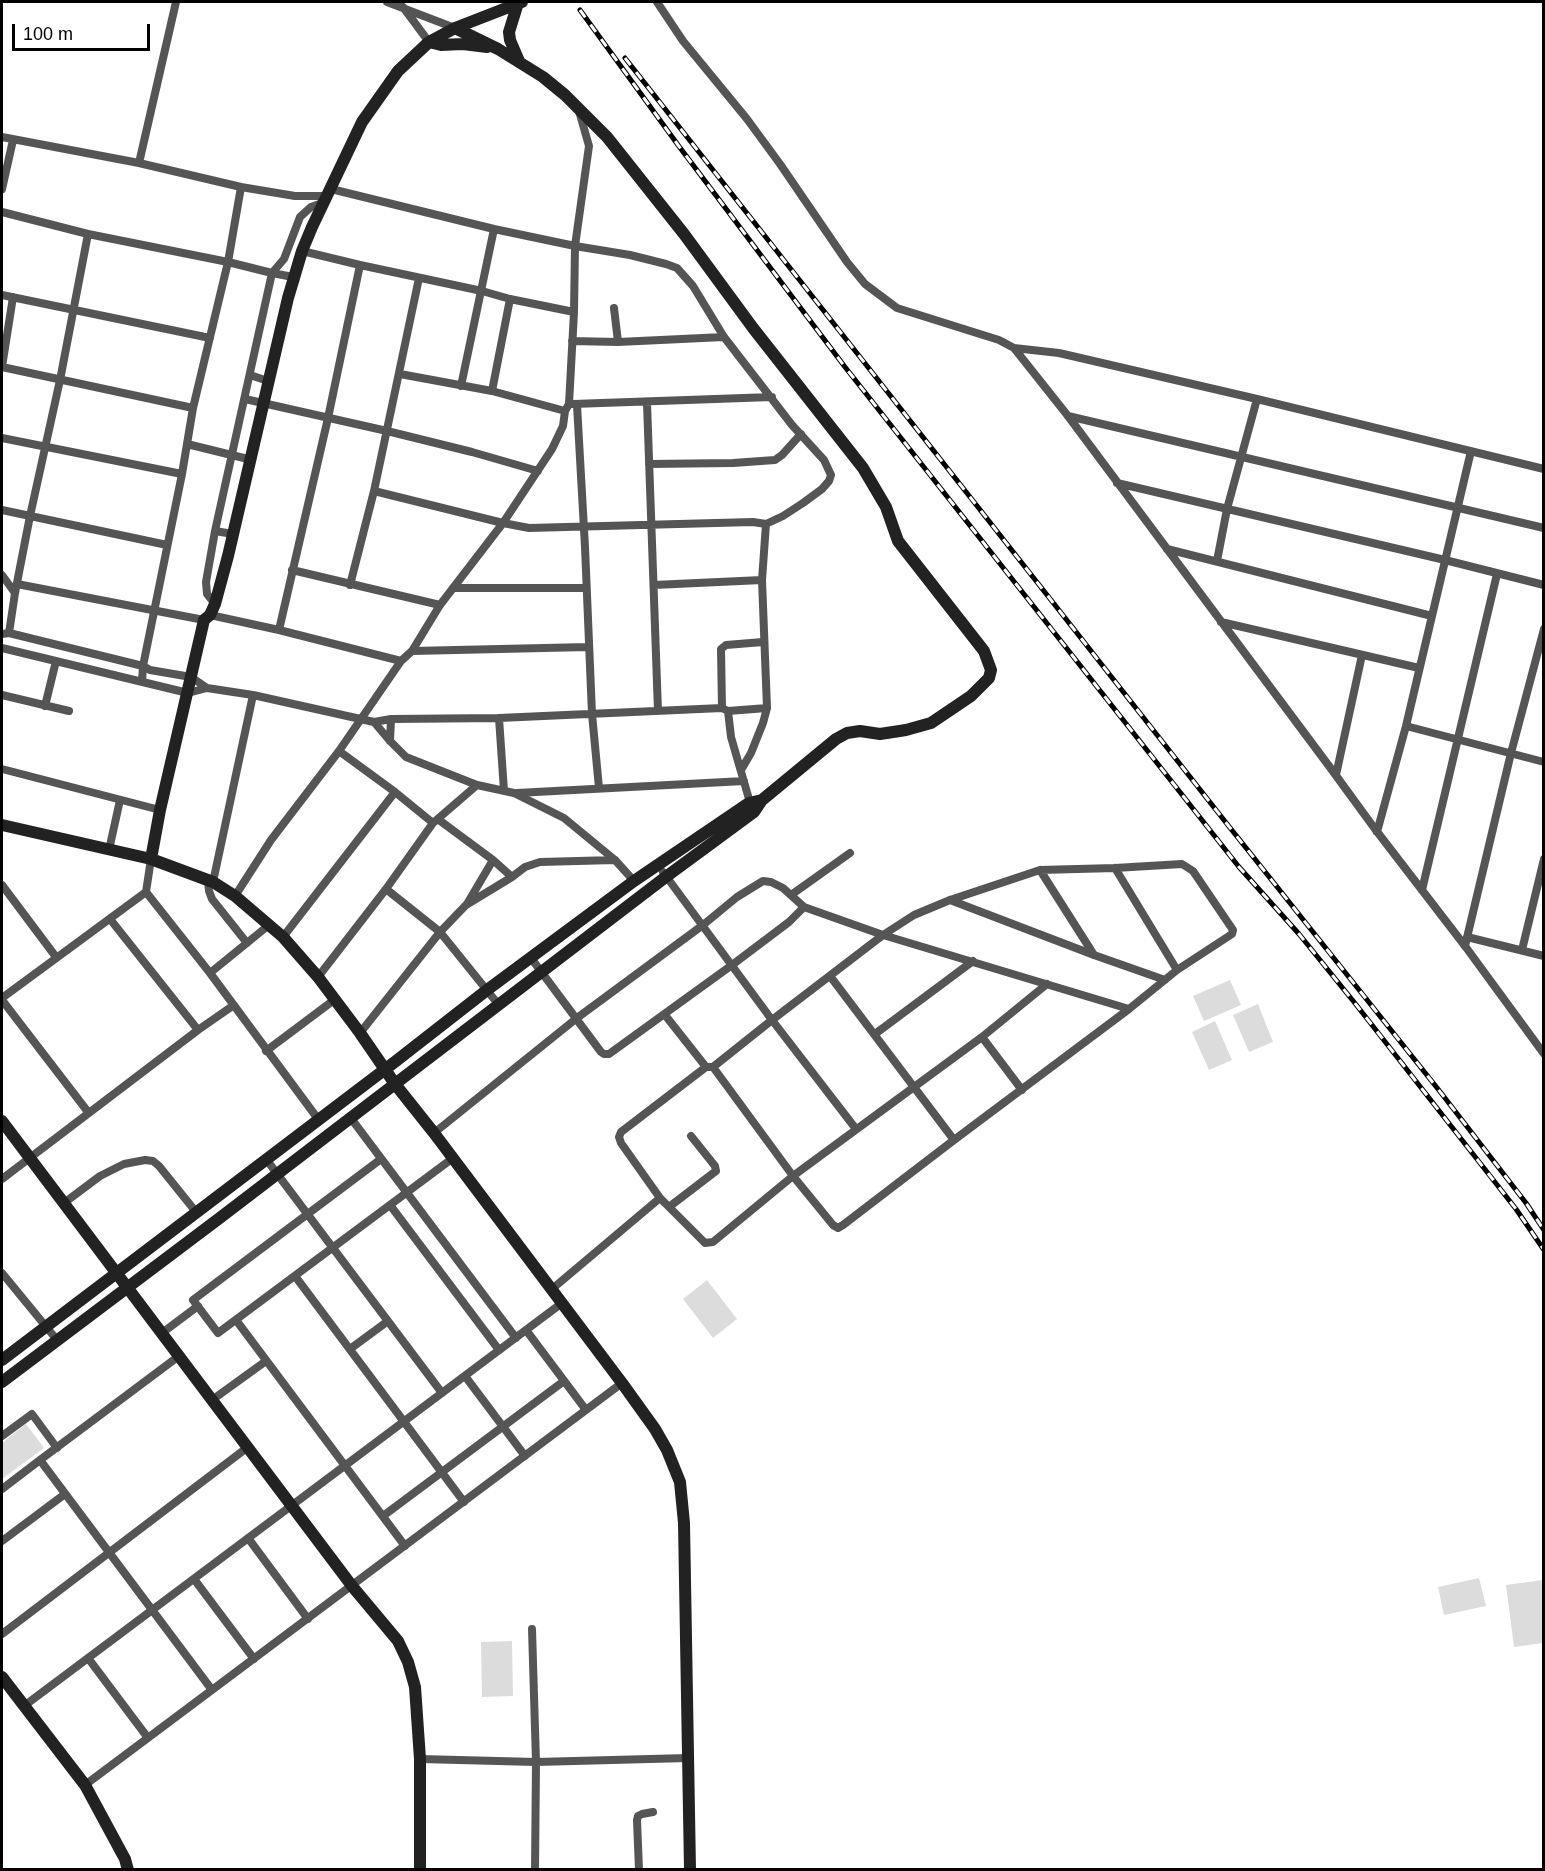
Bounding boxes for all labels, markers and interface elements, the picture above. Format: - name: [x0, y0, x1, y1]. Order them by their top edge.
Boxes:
- scale bar: [15, 12, 153, 50]
- text: 100 m: [23, 24, 73, 44]

